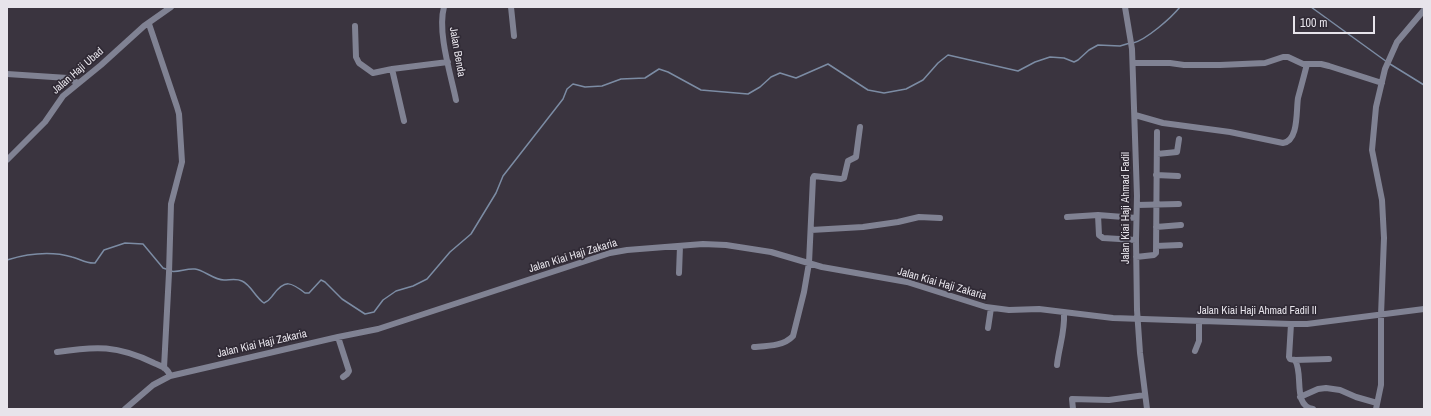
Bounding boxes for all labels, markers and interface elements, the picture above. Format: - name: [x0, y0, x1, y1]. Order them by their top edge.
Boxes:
- scale bar: [1295, 8, 1377, 34]
- text: 100 m: [1300, 15, 1327, 31]
- street label: Jalan Benda: [446, 26, 468, 78]
- street label: Jalan Haji Ubad: [49, 45, 107, 97]
- street label: Jalan Kiai Haji Ahmad Fadil: [1119, 152, 1133, 264]
- street label: Jalan Kiai Haji Zakaria: [527, 236, 619, 276]
- street label: Jalan Kiai Haji Zakaria: [896, 265, 988, 303]
- street label: Jalan Kiai Haji Ahmad Fadil II: [1197, 304, 1317, 318]
- street label: Jalan Kiai Haji Zakaria: [216, 327, 308, 361]

